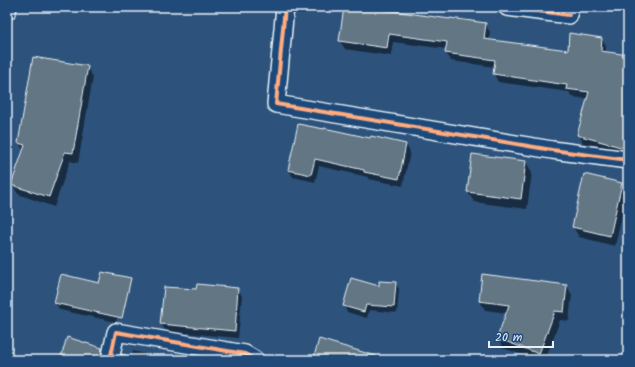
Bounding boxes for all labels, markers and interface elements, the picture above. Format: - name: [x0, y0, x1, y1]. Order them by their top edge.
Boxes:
- scale bar: [489, 323, 553, 349]
- text: 20 m: [495, 328, 523, 347]

